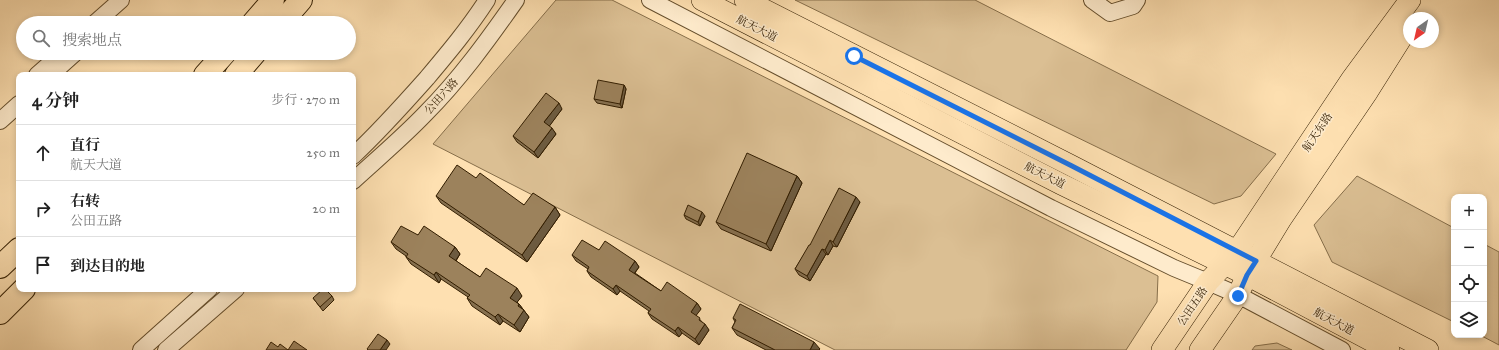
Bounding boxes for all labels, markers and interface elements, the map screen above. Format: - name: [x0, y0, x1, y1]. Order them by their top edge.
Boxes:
- north arrow: [1403, 12, 1439, 48]
- street label: 航天大道: [734, 13, 779, 44]
- search box: [16, 16, 356, 60]
- icon: search: [30, 27, 52, 49]
- text: 搜索地点: [62, 31, 122, 49]
- route start: [845, 47, 863, 65]
- street label: 公田六路: [422, 76, 461, 117]
- text: 4 分钟: [32, 90, 79, 111]
- text: 步行 · 270 m: [271, 92, 340, 108]
- street label: 航天东路: [1300, 110, 1335, 154]
- text: 直行: [70, 136, 100, 154]
- icon: ahead: [32, 142, 54, 164]
- text: 250 m: [306, 145, 340, 161]
- text: 航天大道: [70, 157, 122, 173]
- street label: 航天大道: [1022, 160, 1067, 191]
- text: 右转: [70, 192, 100, 210]
- map controls: [1451, 194, 1487, 338]
- button: +: [1451, 194, 1487, 230]
- icon: right: [32, 198, 54, 220]
- text: 20 m: [312, 201, 340, 217]
- text: 公田五路: [70, 213, 122, 229]
- button: −: [1451, 230, 1487, 266]
- icon: arrive: [32, 254, 54, 276]
- text: 到达目的地: [70, 257, 145, 275]
- button: locate: [1451, 266, 1487, 302]
- street label: 公田五路: [1175, 284, 1210, 328]
- route end: [1229, 287, 1247, 305]
- button: layers: [1451, 302, 1487, 338]
- street label: 航天大道: [1311, 305, 1356, 338]

